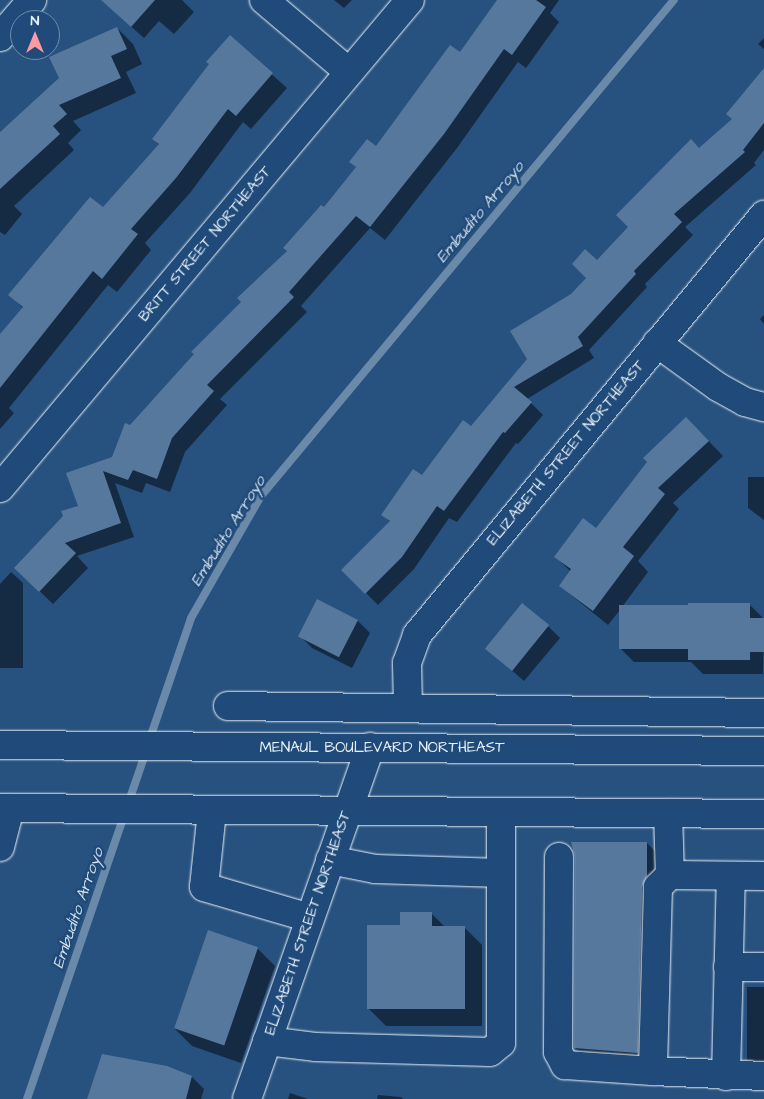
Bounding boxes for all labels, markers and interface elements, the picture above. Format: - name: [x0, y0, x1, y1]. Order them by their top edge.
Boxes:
- north arrow: [10, 10, 60, 60]
- text: N: [31, 11, 39, 31]
- water label: Embudito Arroyo: [432, 157, 528, 267]
- street label: BRITT STREET NORTHEAST: [135, 163, 275, 325]
- street label: ELIZABETH STREET NORTHEAST: [483, 357, 649, 549]
- water label: Embudito Arroyo: [186, 472, 270, 590]
- street label: MENAUL BOULEVARD NORTHEAST: [260, 739, 504, 757]
- street label: ELIZABETH STREET NORTHEAST: [261, 809, 355, 1037]
- water label: Embudito Arroyo: [48, 845, 108, 971]

